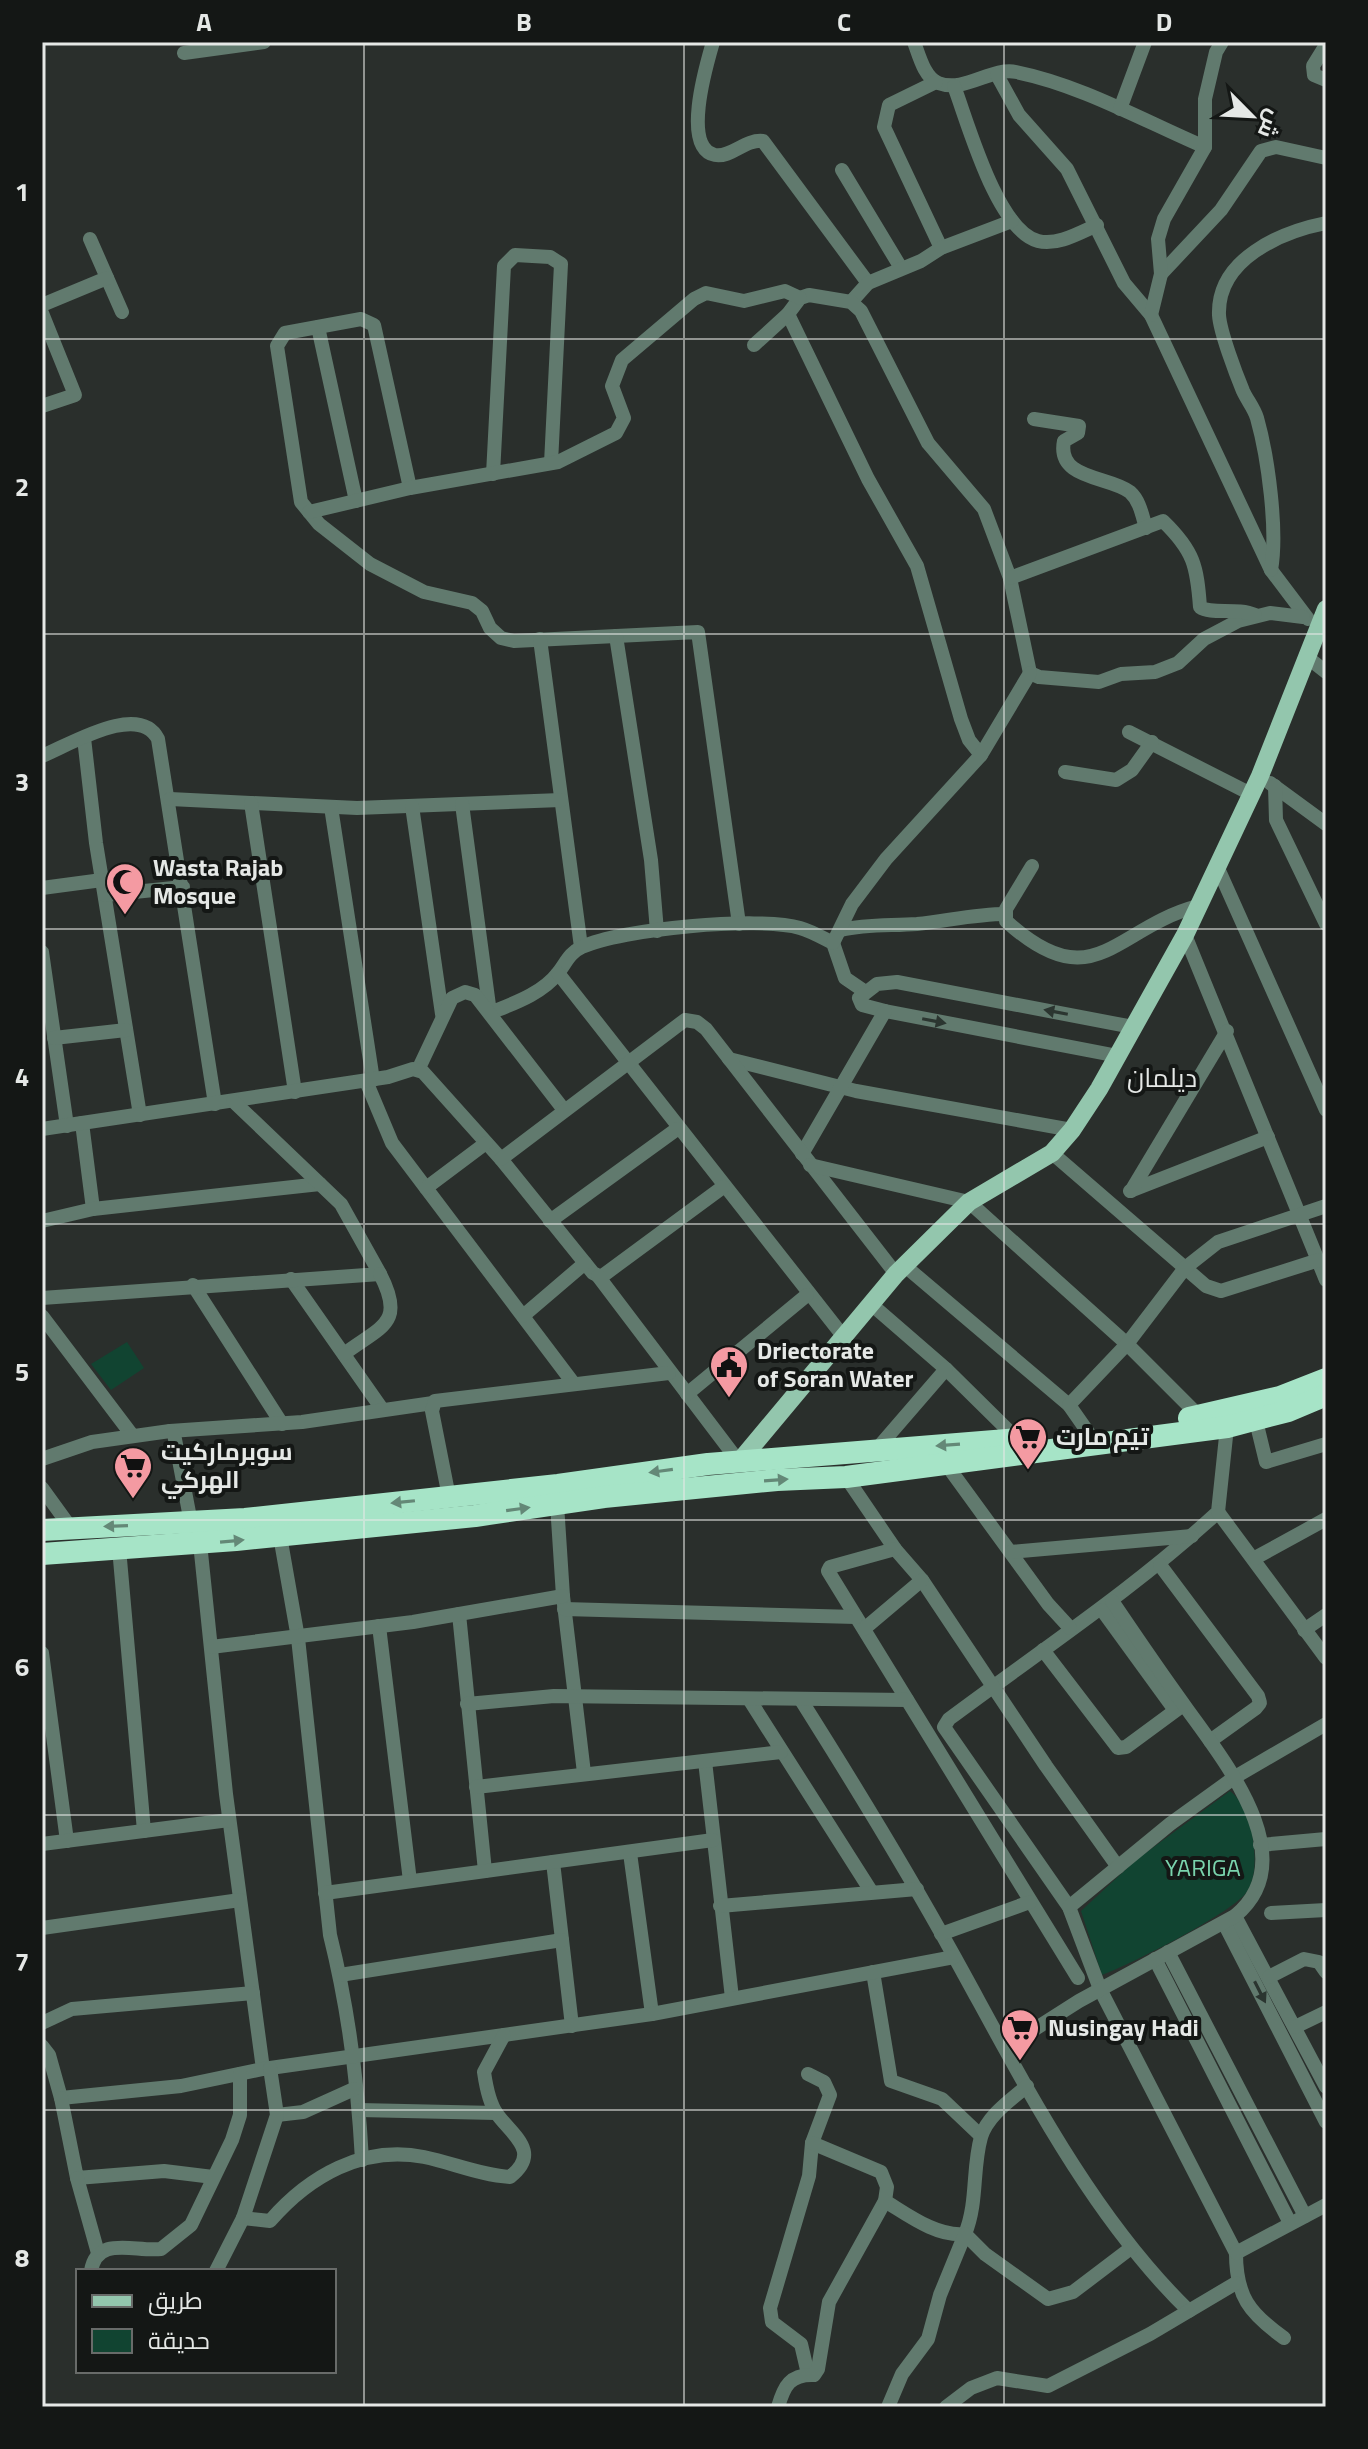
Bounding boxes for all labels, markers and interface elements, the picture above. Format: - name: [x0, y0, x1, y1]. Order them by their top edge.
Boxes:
- text: A: [196, 2, 212, 41]
- text: B: [516, 2, 532, 41]
- text: C: [837, 2, 851, 41]
- text: D: [1156, 2, 1172, 41]
- north arrow: [1212, 76, 1292, 156]
- text: ش: [1249, 104, 1292, 144]
- text: 1: [15, 172, 29, 211]
- text: 2: [15, 467, 29, 506]
- text: 3: [15, 762, 29, 801]
- place label: Wasta Rajab Mosque: [153, 849, 283, 913]
- mosque icon: Wasta Rajab Mosque: [104, 861, 146, 916]
- one-way arrow: [1043, 1006, 1068, 1018]
- one-way arrow: [922, 1015, 947, 1027]
- text: 4: [15, 1057, 29, 1096]
- district label: دیلمان: [1127, 1058, 1197, 1097]
- place label: Driectorate of Soran Water: [757, 1332, 913, 1396]
- public building icon: Driectorate of Soran Water: [708, 1344, 750, 1399]
- text: 5: [15, 1352, 29, 1391]
- supermarket icon: تيم مارت: [1007, 1416, 1049, 1471]
- place label: تيم مارت: [1056, 1418, 1150, 1454]
- place label: سوبرماركيت الهركي: [161, 1433, 293, 1499]
- one-way arrow: [935, 1439, 960, 1452]
- supermarket icon: سوبرماركيت الهركي: [112, 1445, 154, 1500]
- one-way arrow: [648, 1465, 673, 1478]
- one-way arrow: [764, 1473, 789, 1486]
- one-way arrow: [390, 1495, 415, 1508]
- one-way arrow: [506, 1502, 531, 1515]
- one-way arrow: [103, 1520, 128, 1533]
- one-way arrow: [219, 1534, 244, 1547]
- text: 6: [15, 1647, 29, 1686]
- park label: YARIGA: [1165, 1849, 1241, 1885]
- text: 7: [15, 1942, 29, 1981]
- one-way arrow: [1253, 1980, 1266, 2003]
- supermarket icon: Nusingay Hadi: [999, 2007, 1041, 2062]
- place label: Nusingay Hadi: [1048, 2009, 1199, 2045]
- text: 8: [15, 2238, 29, 2277]
- legend: [76, 2269, 336, 2373]
- text: طريق: [148, 2282, 203, 2318]
- text: حديقة: [148, 2322, 210, 2358]

